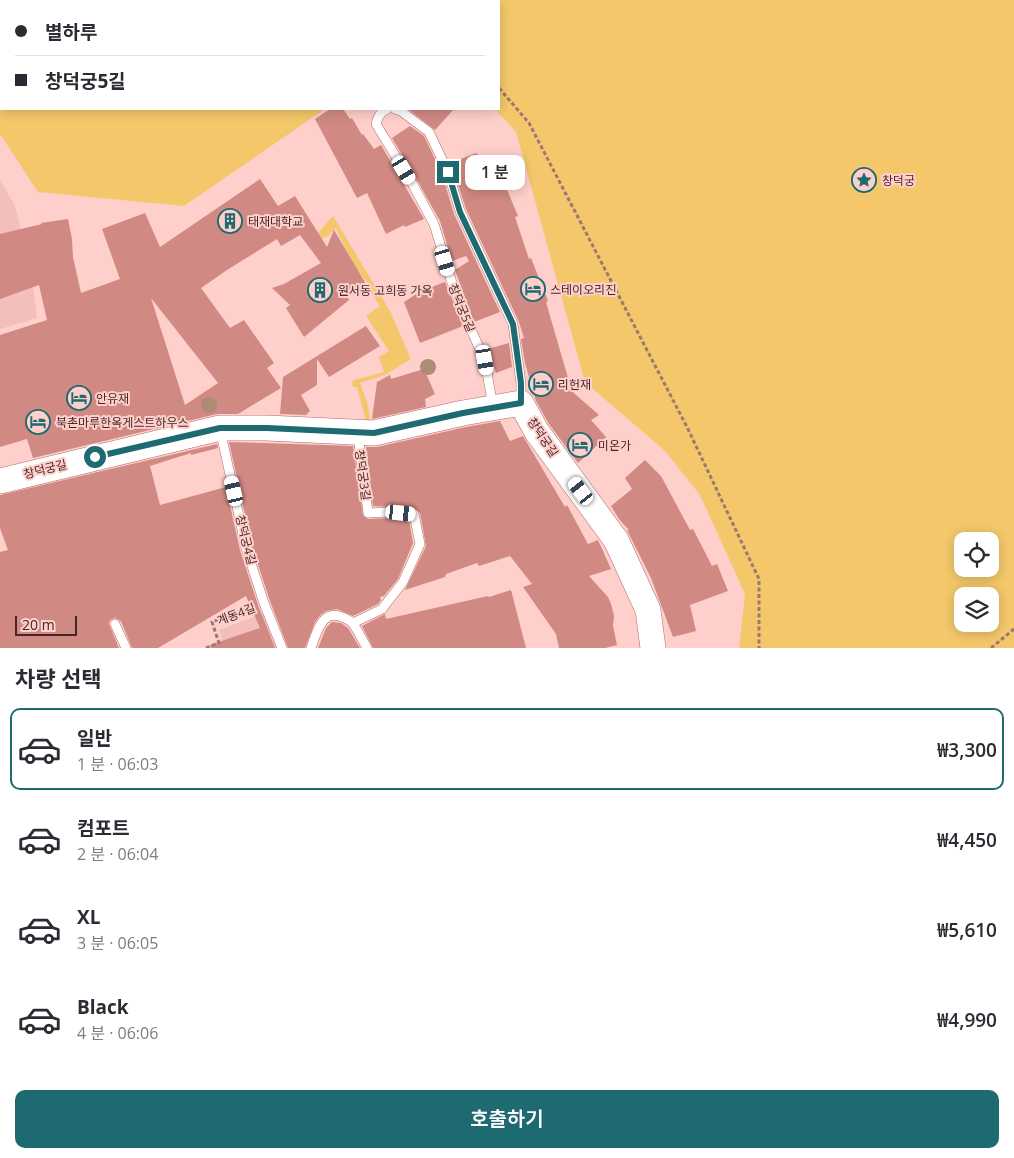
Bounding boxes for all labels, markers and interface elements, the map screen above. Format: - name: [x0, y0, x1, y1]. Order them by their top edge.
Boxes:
- text: 별하루: [45, 19, 97, 45]
- text: 창덕궁5길: [45, 68, 126, 94]
- car: [389, 153, 418, 187]
- callout: 1 분: [466, 154, 526, 190]
- route end: [437, 161, 459, 183]
- text: 1 분: [481, 161, 509, 183]
- place icon: 창덕궁: [851, 167, 877, 193]
- place label: 창덕궁: [882, 172, 915, 189]
- building icon: 태재대학교: [217, 208, 243, 234]
- place label: 태재대학교: [248, 213, 303, 230]
- car: [433, 244, 456, 278]
- hotel icon: 스테이오리진: [520, 276, 546, 302]
- building icon: 원서동 고희동 가옥: [307, 277, 333, 303]
- street label: 창덕궁5길: [445, 281, 479, 335]
- place label: 스테이오리진: [550, 281, 616, 298]
- place label: 원서동 고희동 가옥: [338, 282, 433, 299]
- car: [475, 344, 494, 376]
- hotel icon: 리헌재: [528, 371, 554, 397]
- place label: 리헌재: [558, 376, 591, 393]
- hotel icon: 안유재: [66, 385, 92, 411]
- place label: 안유재: [96, 390, 129, 407]
- hotel icon: 북촌마루한옥게스트하우스: [25, 409, 51, 435]
- place label: 북촌마루한옥게스트하우스: [56, 414, 188, 431]
- street label: 창덕궁길: [524, 414, 562, 460]
- hotel icon: 미온가: [567, 432, 593, 458]
- place label: 미온가: [598, 437, 631, 454]
- route start: [84, 446, 106, 468]
- street label: 창덕궁3길: [351, 449, 375, 501]
- street label: 창덕궁길: [22, 455, 68, 483]
- car: [223, 475, 244, 507]
- car: [565, 475, 596, 507]
- car: [385, 504, 416, 522]
- street label: 창덕궁4길: [232, 513, 260, 567]
- map controls: [954, 532, 999, 632]
- button: locate: [954, 532, 999, 577]
- button: layers: [954, 587, 999, 632]
- street label: 계동4길: [214, 599, 258, 629]
- scale bar: [15, 613, 78, 636]
- text: 20 m: [22, 615, 55, 634]
- text: 차량 선택: [15, 663, 102, 693]
- text: 일반: [77, 725, 112, 751]
- icon: car: [17, 727, 62, 772]
- text: ₩3,300: [937, 737, 997, 763]
- text: 1 분 · 06:03: [77, 753, 158, 775]
- text: 컴포트: [77, 815, 129, 841]
- icon: car: [17, 817, 62, 862]
- text: ₩4,450: [937, 827, 997, 853]
- text: 2 분 · 06:04: [77, 843, 158, 865]
- text: XL: [77, 904, 100, 930]
- icon: car: [17, 907, 62, 952]
- text: ₩5,610: [937, 917, 997, 943]
- text: 3 분 · 06:05: [77, 932, 158, 954]
- text: Black: [77, 994, 129, 1020]
- icon: car: [17, 997, 62, 1042]
- text: ₩4,990: [937, 1007, 997, 1033]
- text: 4 분 · 06:06: [77, 1022, 158, 1044]
- button: 호출하기: [15, 1090, 999, 1148]

